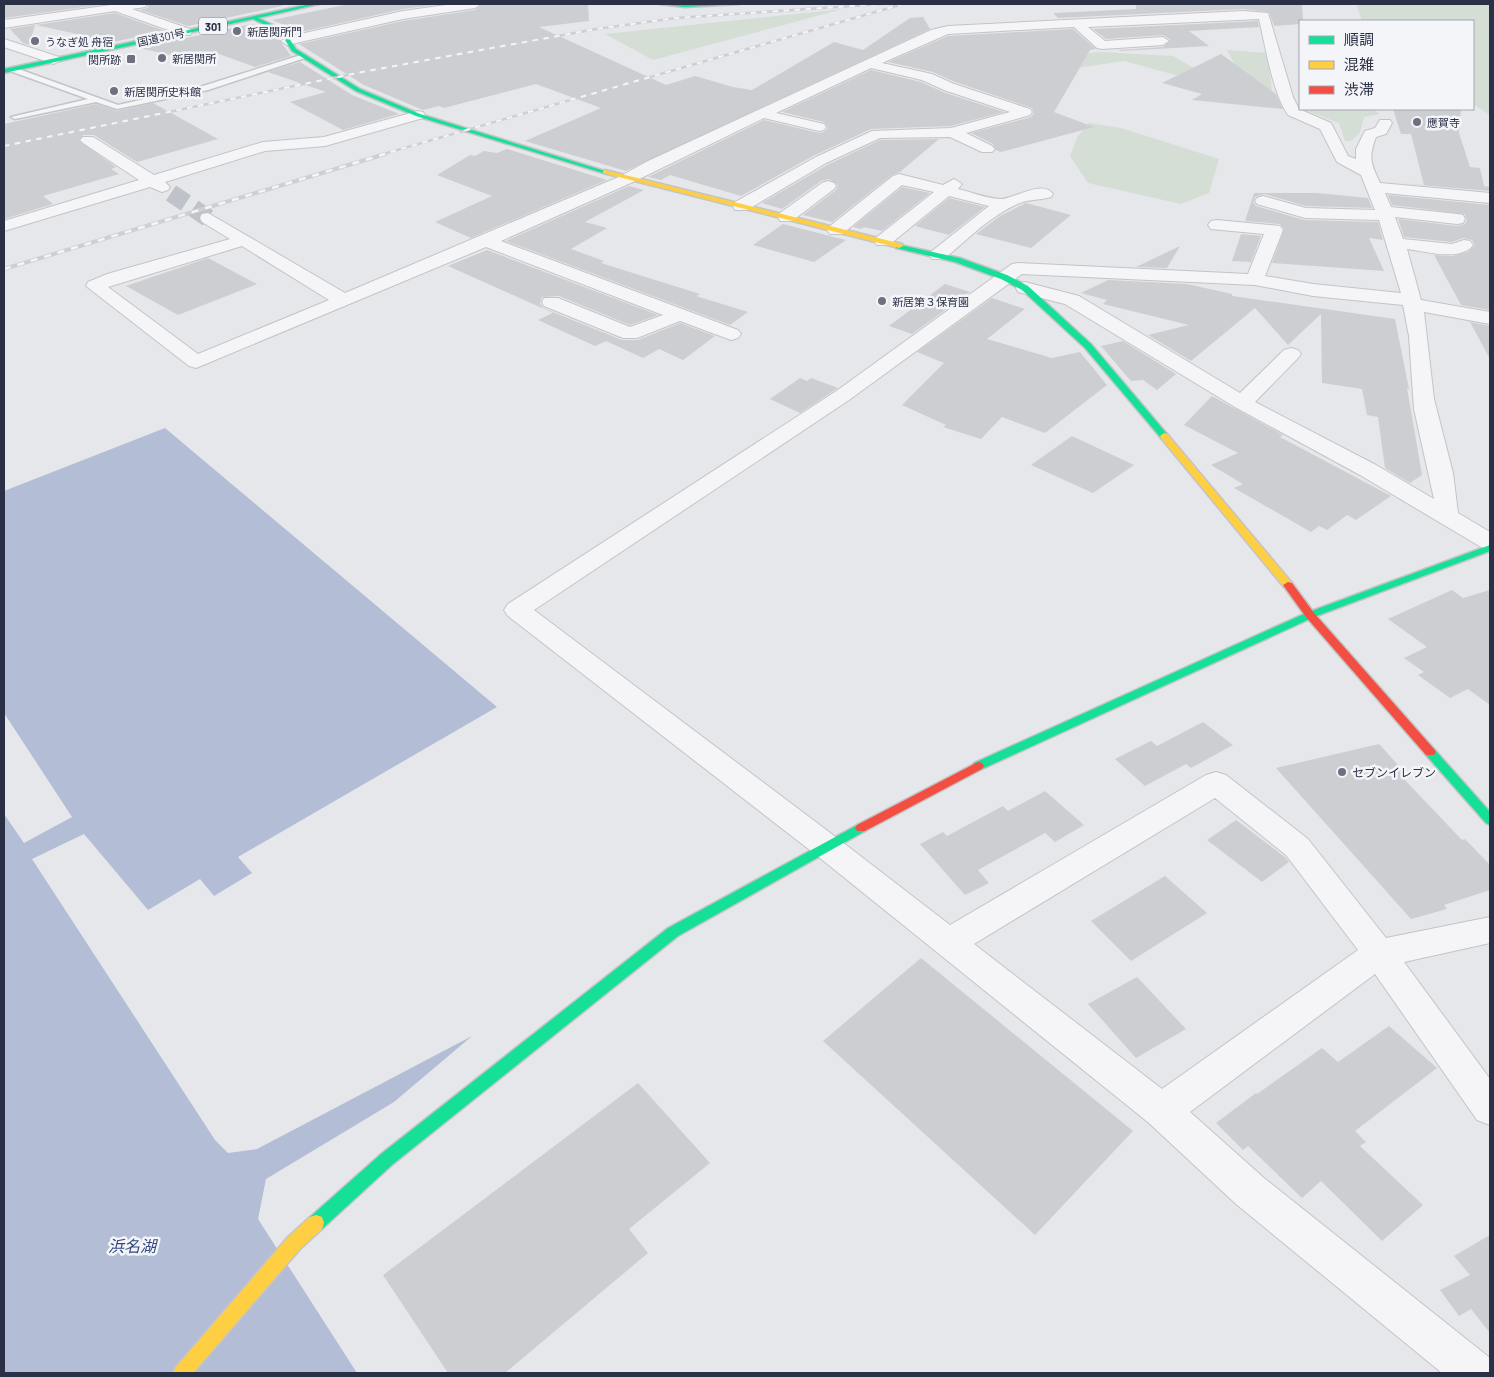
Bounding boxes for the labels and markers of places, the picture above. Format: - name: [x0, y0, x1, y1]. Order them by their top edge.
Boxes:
- marker: 新居関所門: [231, 25, 243, 37]
- place label: 新居関所門: [247, 25, 302, 38]
- marker: うなぎ処 舟宿: [29, 35, 41, 47]
- place label: うなぎ処 舟宿: [45, 35, 113, 48]
- marker: 新居関所: [156, 52, 168, 64]
- place label: 新居関所: [172, 52, 217, 65]
- place label: 関所跡: [88, 53, 121, 66]
- marker: 関所跡: [125, 53, 137, 65]
- marker: 新居関所史料館: [108, 85, 120, 97]
- place label: 新居関所史料館: [124, 85, 201, 98]
- marker: 應賀寺: [1411, 116, 1423, 128]
- place label: 應賀寺: [1427, 116, 1460, 129]
- marker: 新居第３保育園: [876, 295, 888, 307]
- place label: 新居第３保育園: [892, 295, 969, 308]
- place label: セブンイレブン: [1352, 765, 1436, 779]
- marker: セブンイレブン: [1336, 766, 1348, 778]

